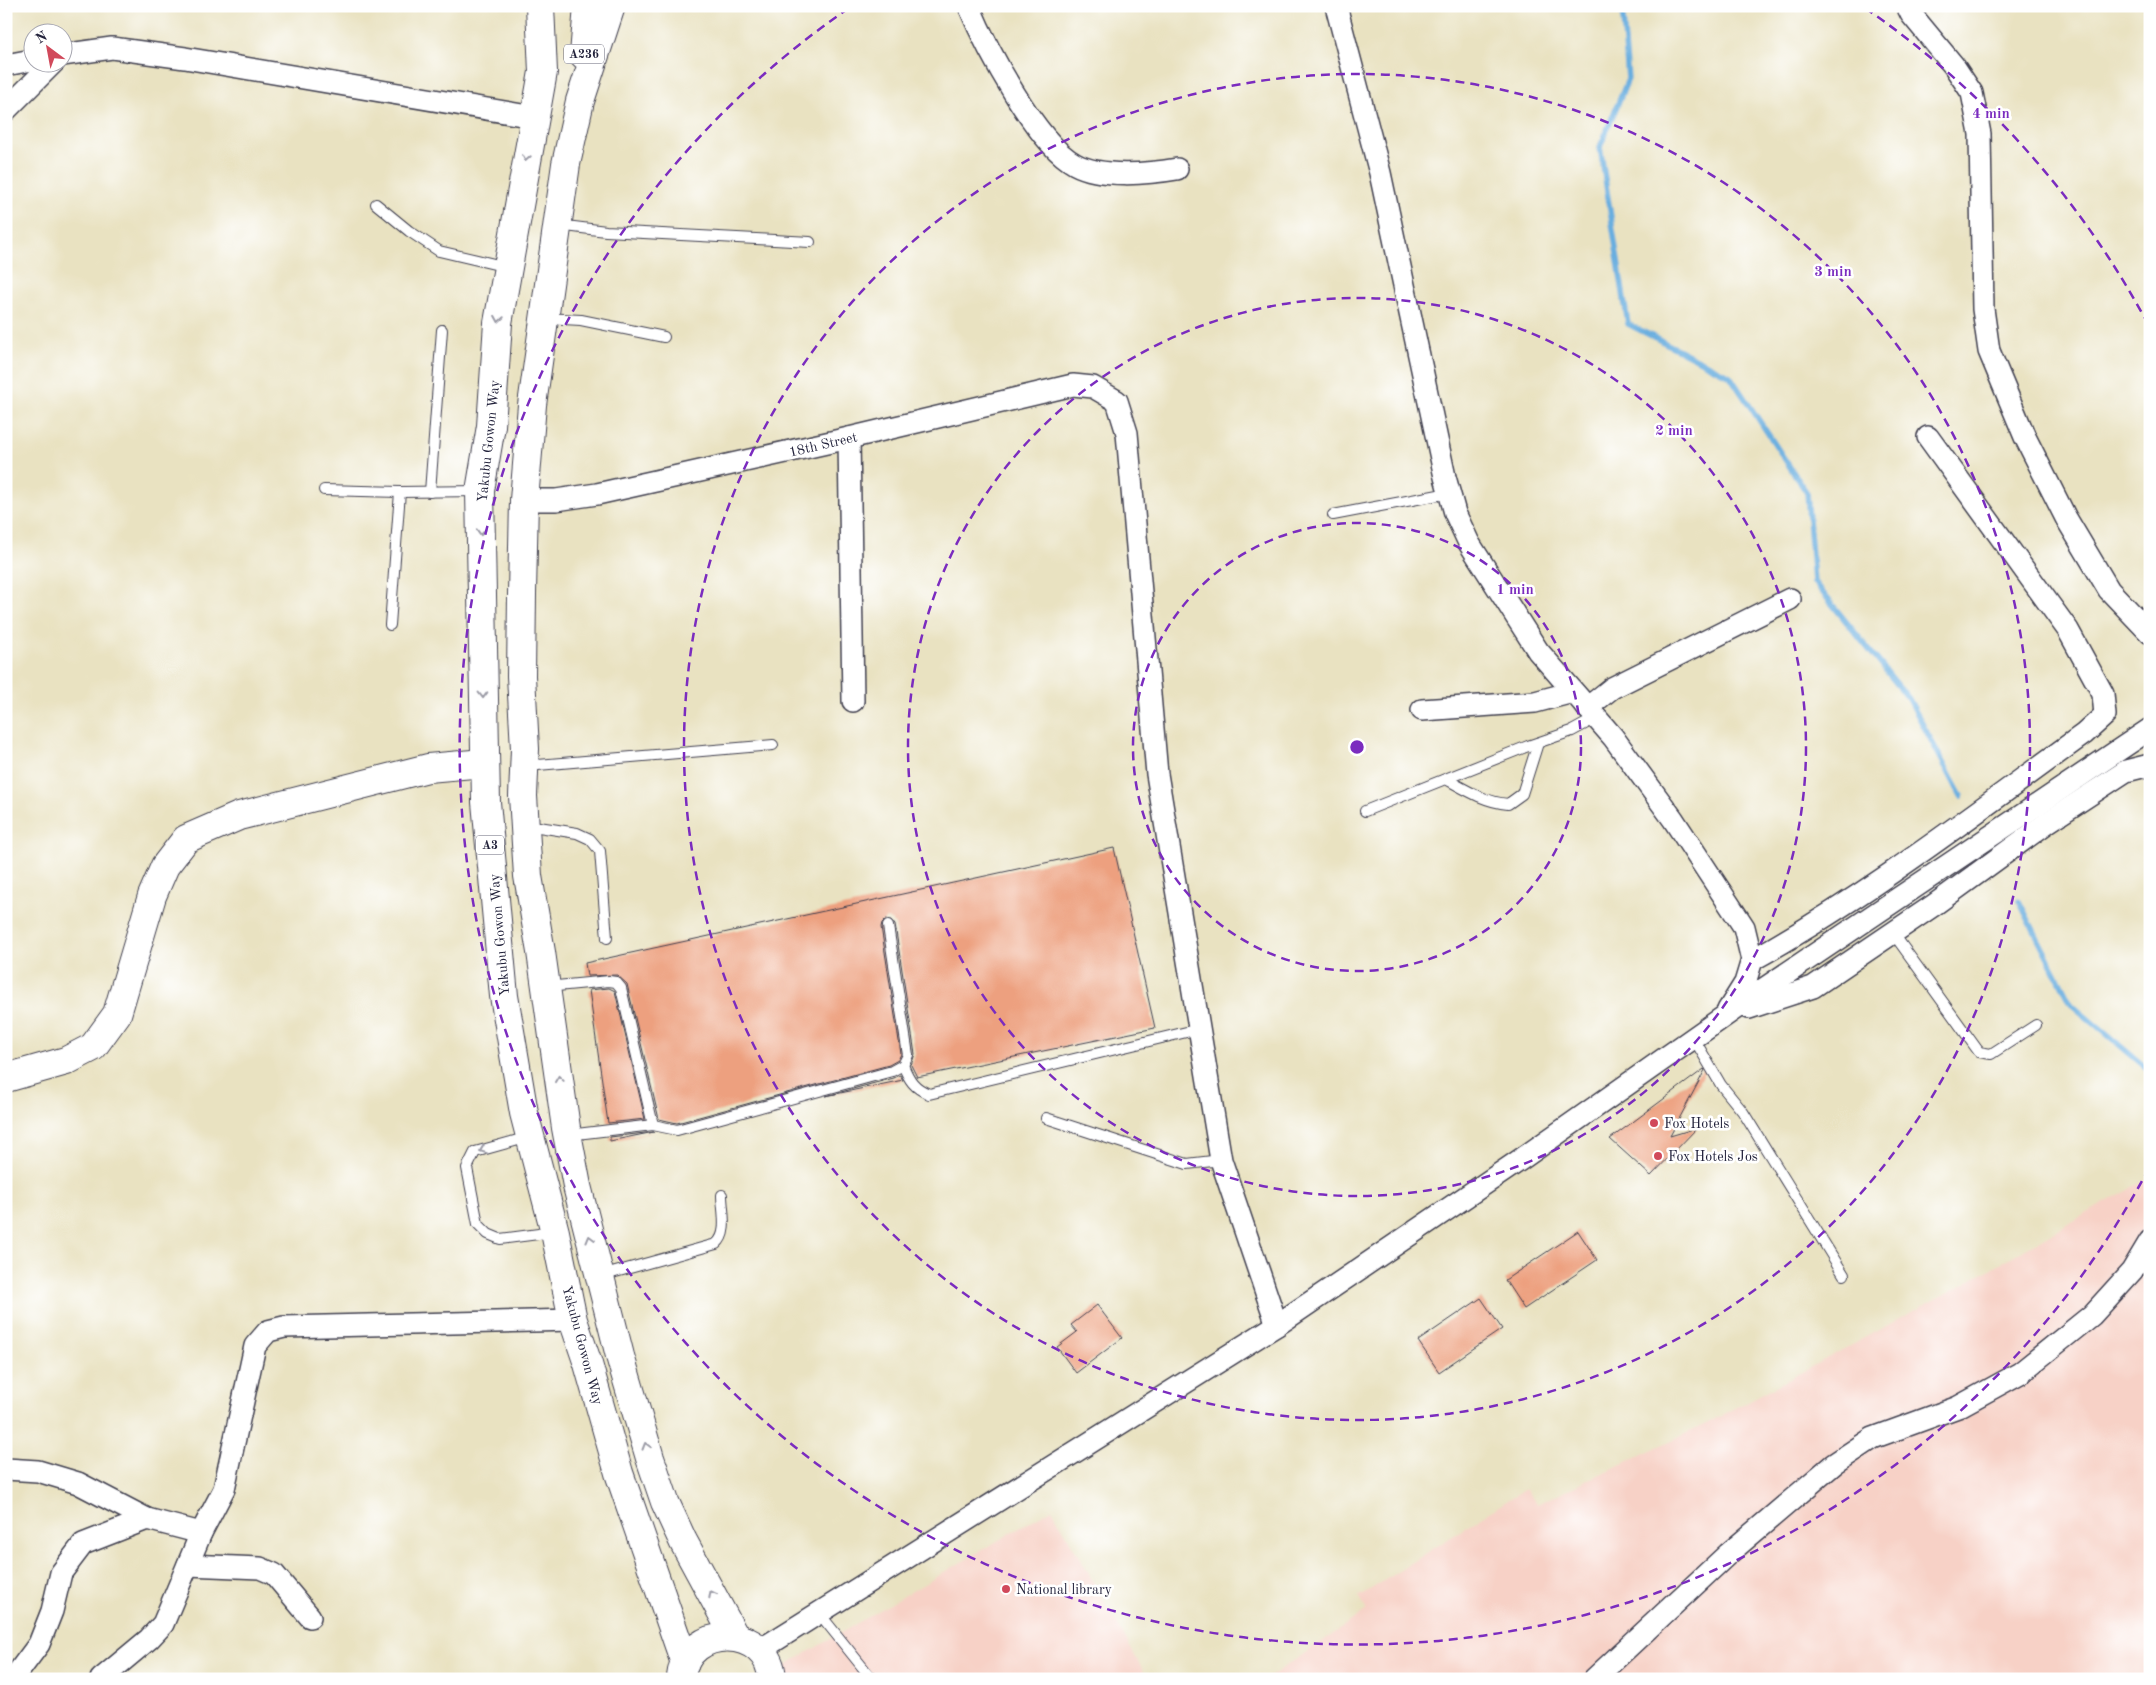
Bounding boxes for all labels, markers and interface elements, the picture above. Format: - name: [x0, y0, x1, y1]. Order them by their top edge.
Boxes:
- north arrow: [22, 22, 72, 72]
- text: N: [33, 29, 50, 47]
- road number: A236: [564, 44, 604, 64]
- text: 4 min: [1972, 107, 2010, 122]
- one-way arrow: [522, 154, 532, 163]
- text: 3 min: [1814, 265, 1852, 280]
- one-way arrow: [494, 315, 505, 323]
- street label: Yakubu Gowon Way: [476, 379, 502, 503]
- text: 2 min: [1655, 424, 1693, 439]
- street label: 18th Street: [788, 430, 859, 460]
- one-way arrow: [475, 529, 486, 537]
- text: 1 min: [1496, 583, 1534, 598]
- one-way arrow: [478, 692, 488, 699]
- centre of rings: [1348, 738, 1366, 756]
- road number: A3: [476, 836, 504, 854]
- street label: Yakubu Gowon Way: [488, 873, 512, 997]
- one-way arrow: [554, 1075, 564, 1084]
- marker: Fox Hotels: [1648, 1117, 1660, 1129]
- place label: Fox Hotels: [1664, 1117, 1729, 1131]
- one-way arrow: [479, 1144, 488, 1154]
- marker: Fox Hotels Jos: [1652, 1150, 1664, 1162]
- place label: Fox Hotels Jos: [1668, 1150, 1758, 1164]
- one-way arrow: [585, 1234, 596, 1243]
- street label: Yakubu Gowon Way: [559, 1284, 605, 1407]
- one-way arrow: [642, 1442, 652, 1451]
- marker: National library: [1000, 1583, 1012, 1595]
- place label: National library: [1016, 1583, 1113, 1597]
- one-way arrow: [708, 1590, 718, 1599]

